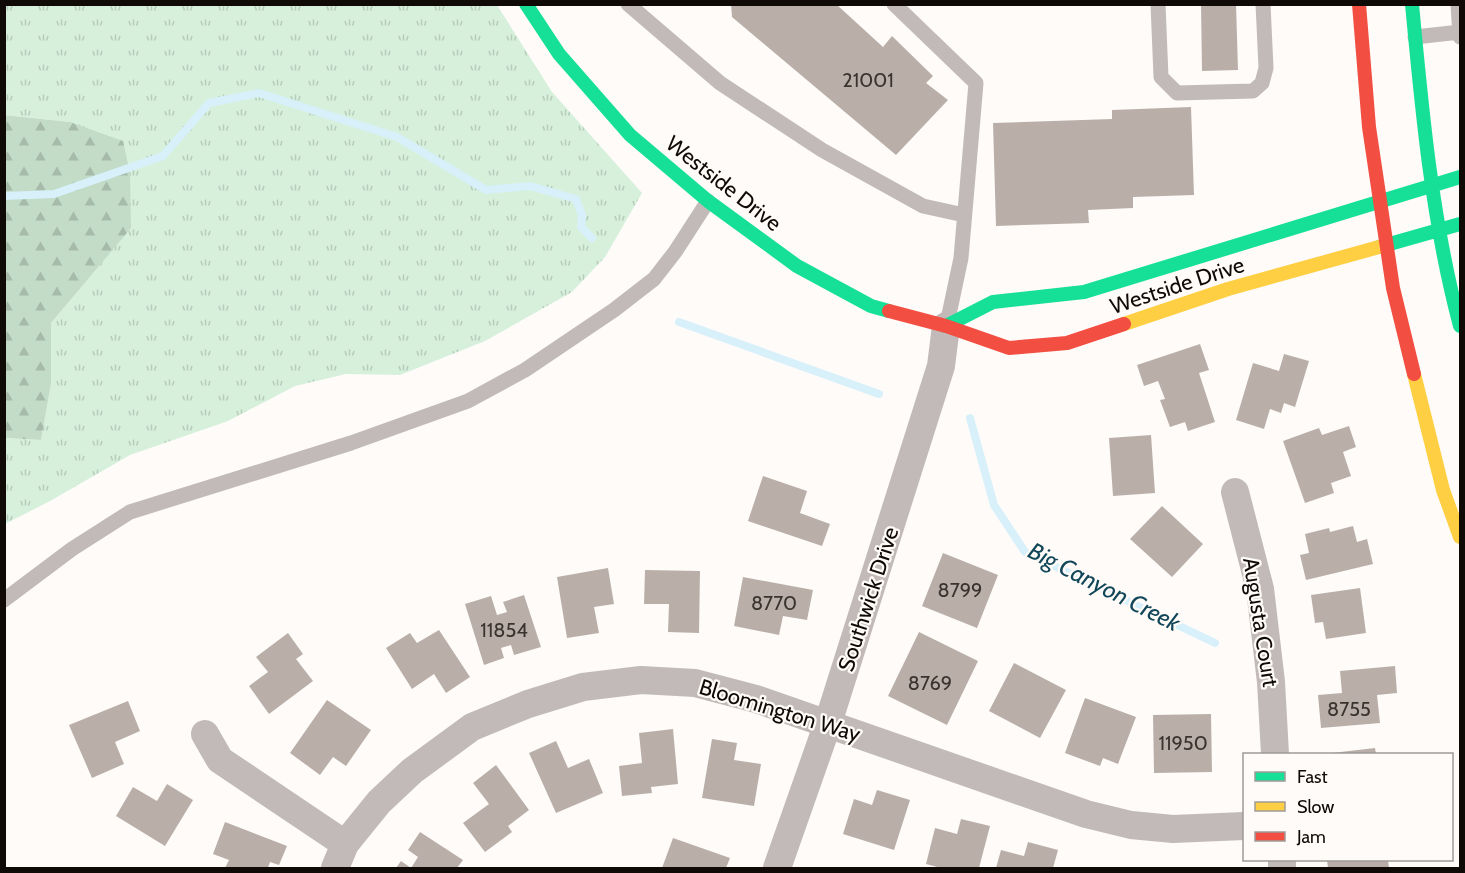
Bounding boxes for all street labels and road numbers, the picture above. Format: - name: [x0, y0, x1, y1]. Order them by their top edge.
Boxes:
- street label: Westside Drive: [661, 130, 787, 237]
- street label: Westside Drive: [1107, 251, 1248, 320]
- street label: Southwick Drive: [832, 523, 905, 675]
- street label: Augusta Court: [1237, 555, 1284, 689]
- street label: Bloomington Way: [696, 673, 864, 748]

